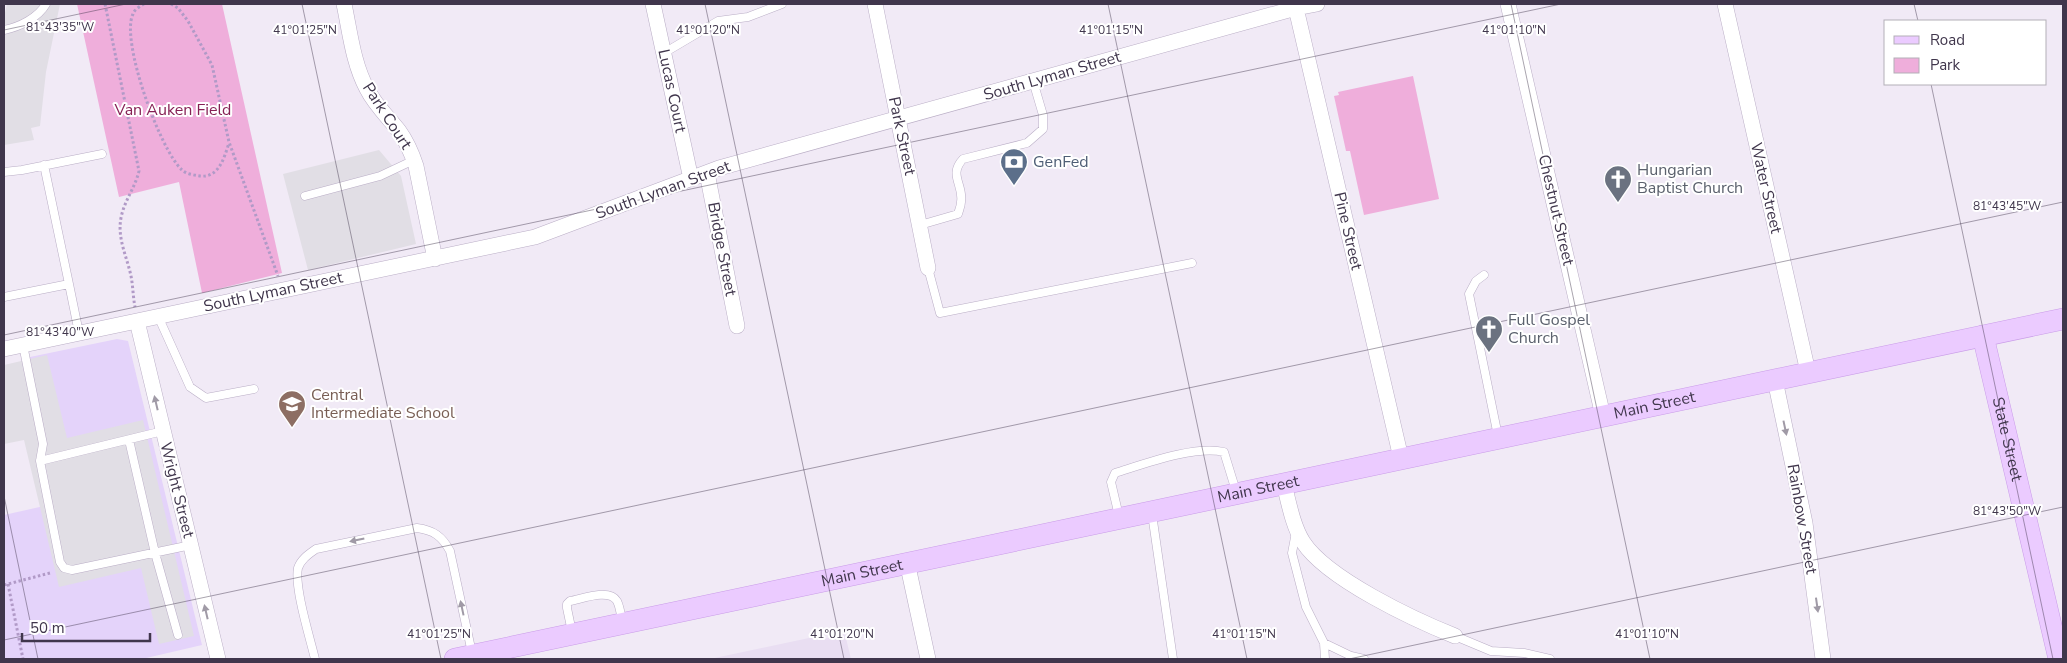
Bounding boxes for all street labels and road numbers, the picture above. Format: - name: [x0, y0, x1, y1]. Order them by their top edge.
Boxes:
- street label: South Lyman Street: [981, 46, 1124, 106]
- street label: Lucas Court: [652, 47, 692, 135]
- street label: Park Court: [357, 78, 417, 154]
- street label: Park Street: [883, 95, 921, 178]
- street label: Water Street: [1745, 140, 1787, 236]
- street label: Chestnut Street: [1533, 152, 1580, 268]
- street label: South Lyman Street: [593, 155, 734, 225]
- street label: Pine Street: [1328, 190, 1368, 272]
- street label: Bridge Street: [702, 200, 742, 298]
- street label: South Lyman Street: [201, 266, 345, 317]
- street label: Main Street: [1612, 386, 1698, 425]
- street label: State Street: [1987, 395, 2028, 484]
- street label: Wright Street: [154, 440, 200, 541]
- street label: Rainbow Street: [1782, 462, 1823, 576]
- street label: Main Street: [1215, 470, 1301, 508]
- street label: Main Street: [819, 554, 905, 592]

